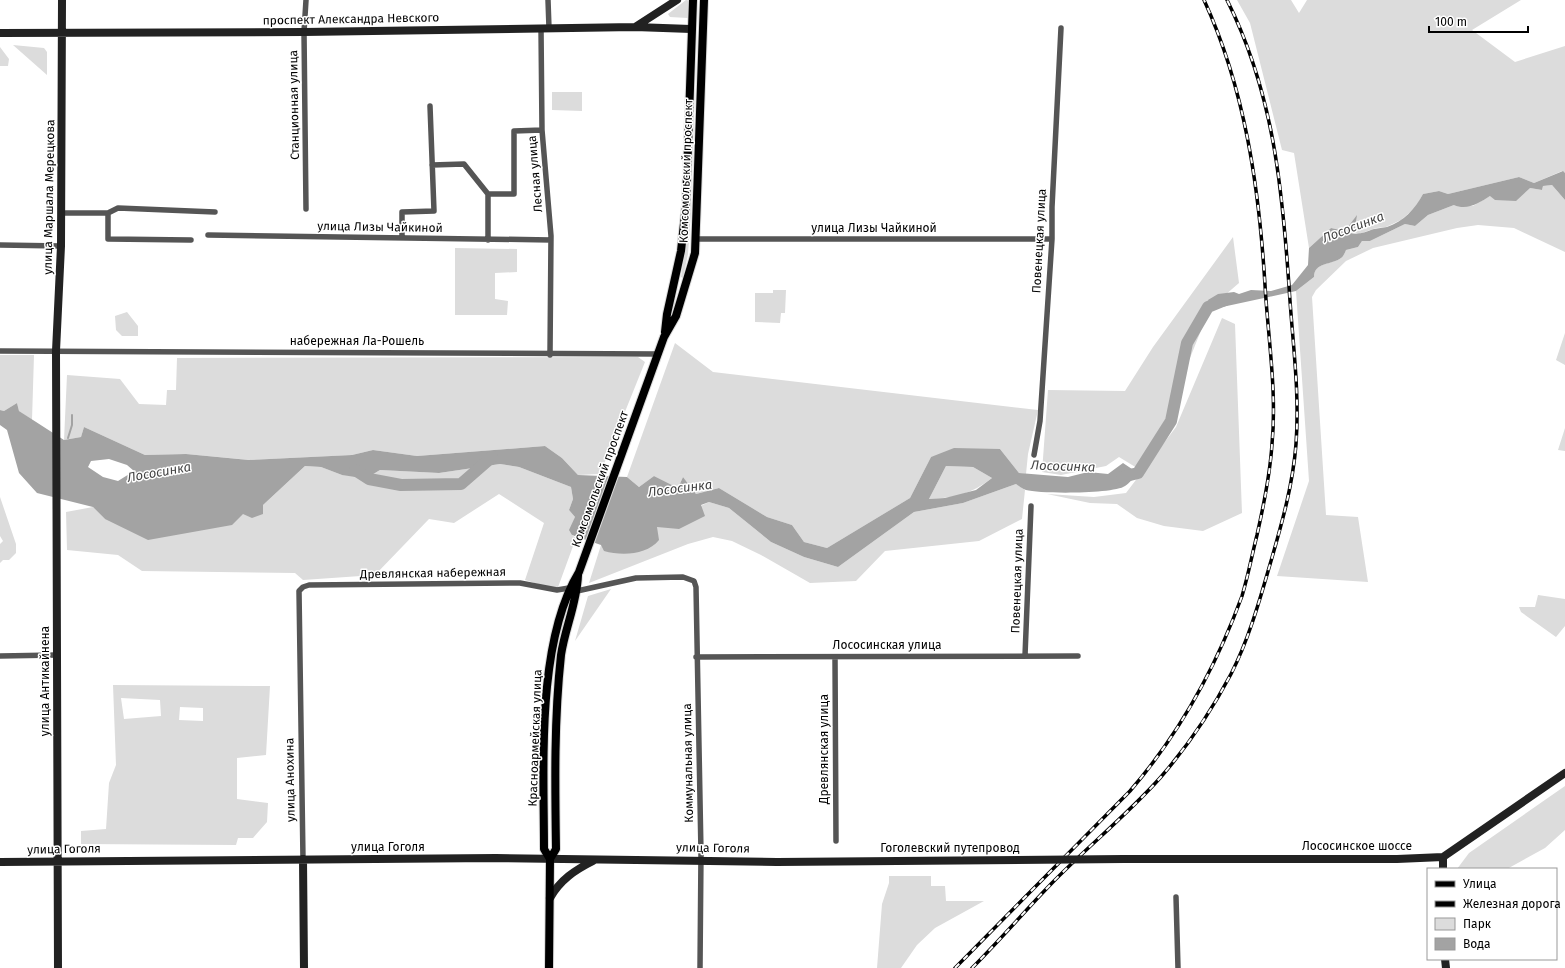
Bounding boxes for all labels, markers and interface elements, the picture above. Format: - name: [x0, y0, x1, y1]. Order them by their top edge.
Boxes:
- scale bar: [1429, 8, 1528, 34]
- street label: проспект Александра Невского: [263, 10, 439, 28]
- text: 100 m: [1435, 15, 1467, 29]
- street label: Станционная улица: [286, 50, 302, 160]
- street label: Комсомольский проспект: [676, 98, 696, 243]
- street label: улица Маршала Мерецкова: [41, 119, 57, 275]
- street label: Лесная улица: [525, 135, 545, 213]
- street label: Повенецкая улица: [1029, 188, 1049, 294]
- water label: Лососинка: [1319, 208, 1386, 246]
- street label: улица Лизы Чайкиной: [317, 219, 443, 235]
- street label: улица Лизы Чайкиной: [811, 221, 937, 235]
- street label: набережная Ла-Рошель: [290, 334, 424, 348]
- street label: Комсомольский проспект: [569, 408, 631, 549]
- water label: Лососинка: [1029, 457, 1096, 475]
- water label: Лососинка: [125, 459, 192, 485]
- water label: Лососинка: [646, 477, 713, 500]
- street label: Повенецкая улица: [1008, 528, 1026, 634]
- street label: Древлянская набережная: [359, 565, 506, 581]
- street label: улица Антикайнена: [38, 626, 52, 736]
- street label: Лососинская улица: [832, 638, 942, 652]
- street label: Красноармейская улица: [526, 669, 544, 807]
- street label: Древлянская улица: [817, 694, 831, 805]
- street label: Коммунальная улица: [680, 703, 696, 823]
- street label: улица Анохина: [282, 738, 298, 822]
- street label: Лососинское шоссе: [1302, 839, 1412, 853]
- street label: улица Гоголя: [351, 840, 425, 854]
- street label: улица Гоголя: [676, 840, 750, 856]
- street label: улица Гоголя: [27, 841, 101, 857]
- street label: Гоголевский путепровод: [880, 841, 1020, 855]
- legend: [1427, 868, 1557, 960]
- text: Улица: [1463, 877, 1497, 891]
- text: Железная дорога: [1463, 897, 1561, 911]
- text: Парк: [1463, 917, 1492, 931]
- text: Вода: [1463, 937, 1490, 951]

